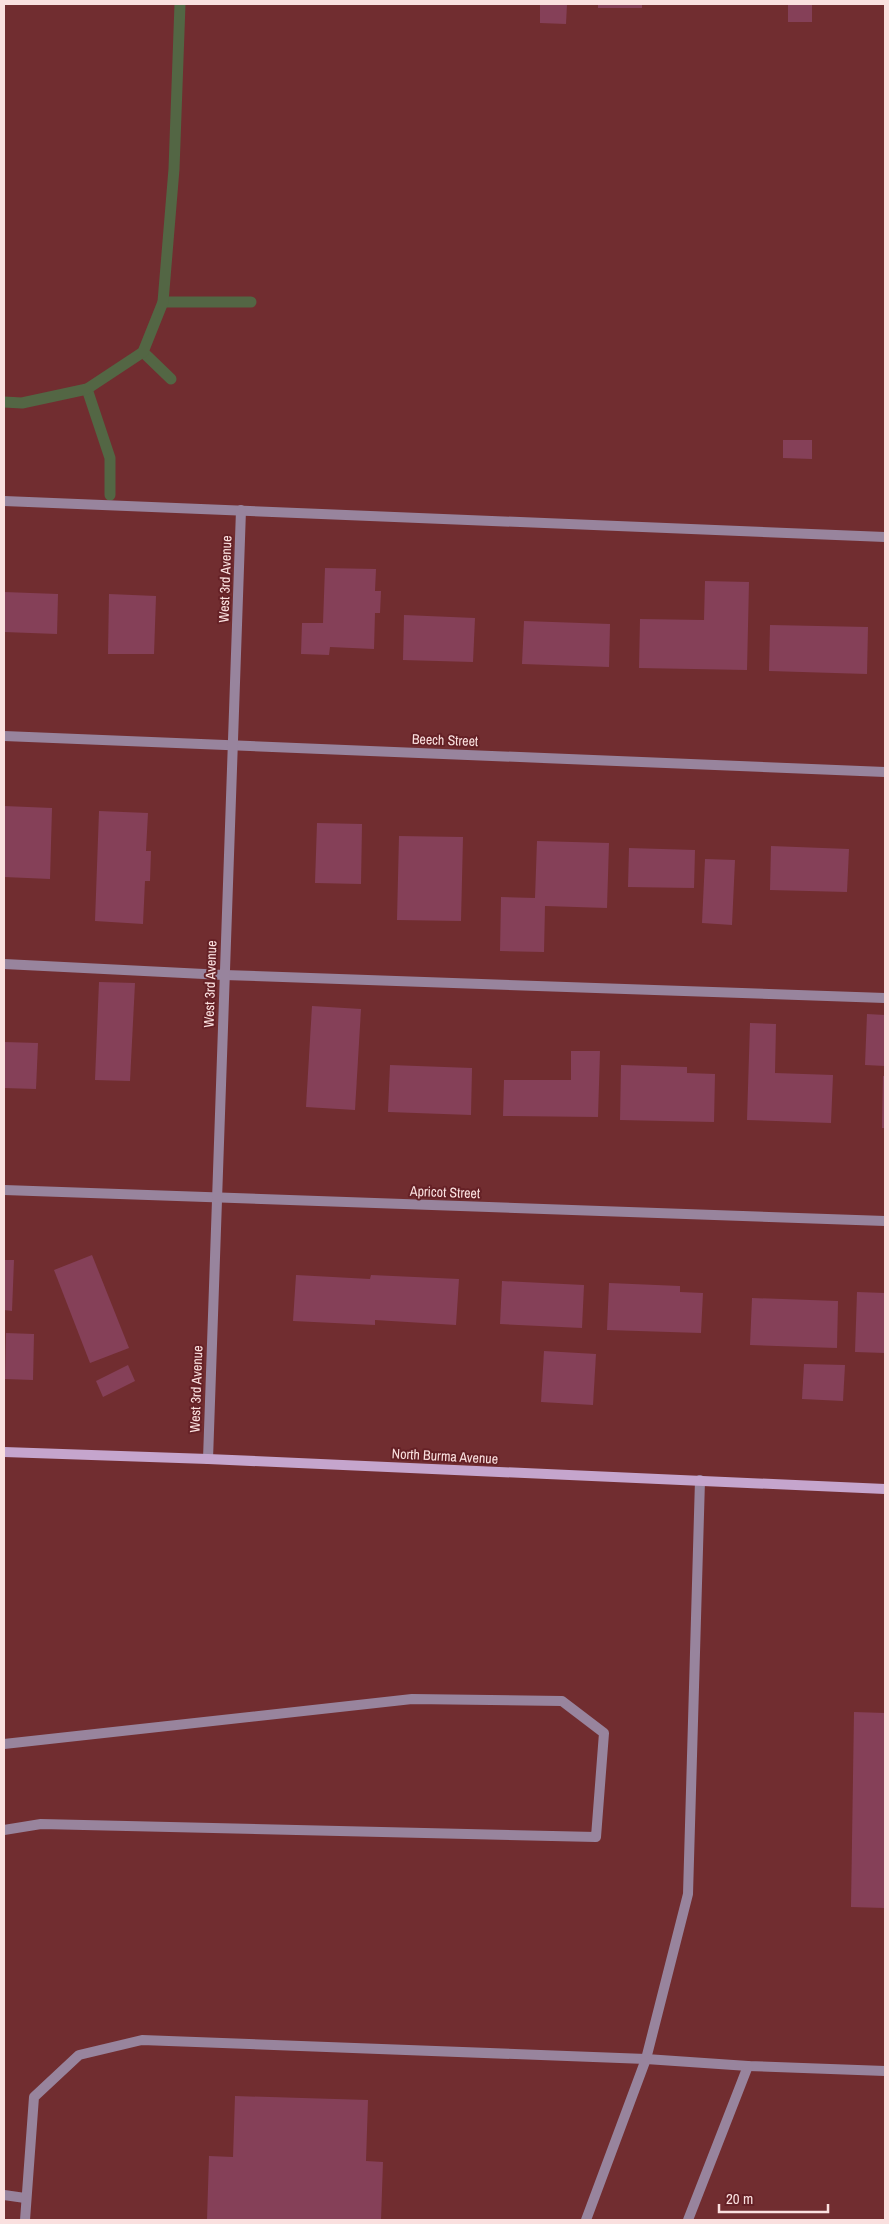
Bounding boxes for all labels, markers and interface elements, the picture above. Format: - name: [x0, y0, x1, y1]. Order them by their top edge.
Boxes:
- street label: West 3rd Avenue: [214, 535, 236, 623]
- street label: Beech Street: [412, 730, 478, 750]
- street label: West 3rd Avenue: [199, 940, 221, 1028]
- street label: Apricot Street: [409, 1182, 480, 1202]
- street label: West 3rd Avenue: [185, 1345, 207, 1433]
- street label: North Burma Avenue: [391, 1444, 499, 1468]
- scale bar: [719, 2182, 828, 2214]
- text: 20 m: [726, 2188, 753, 2209]

